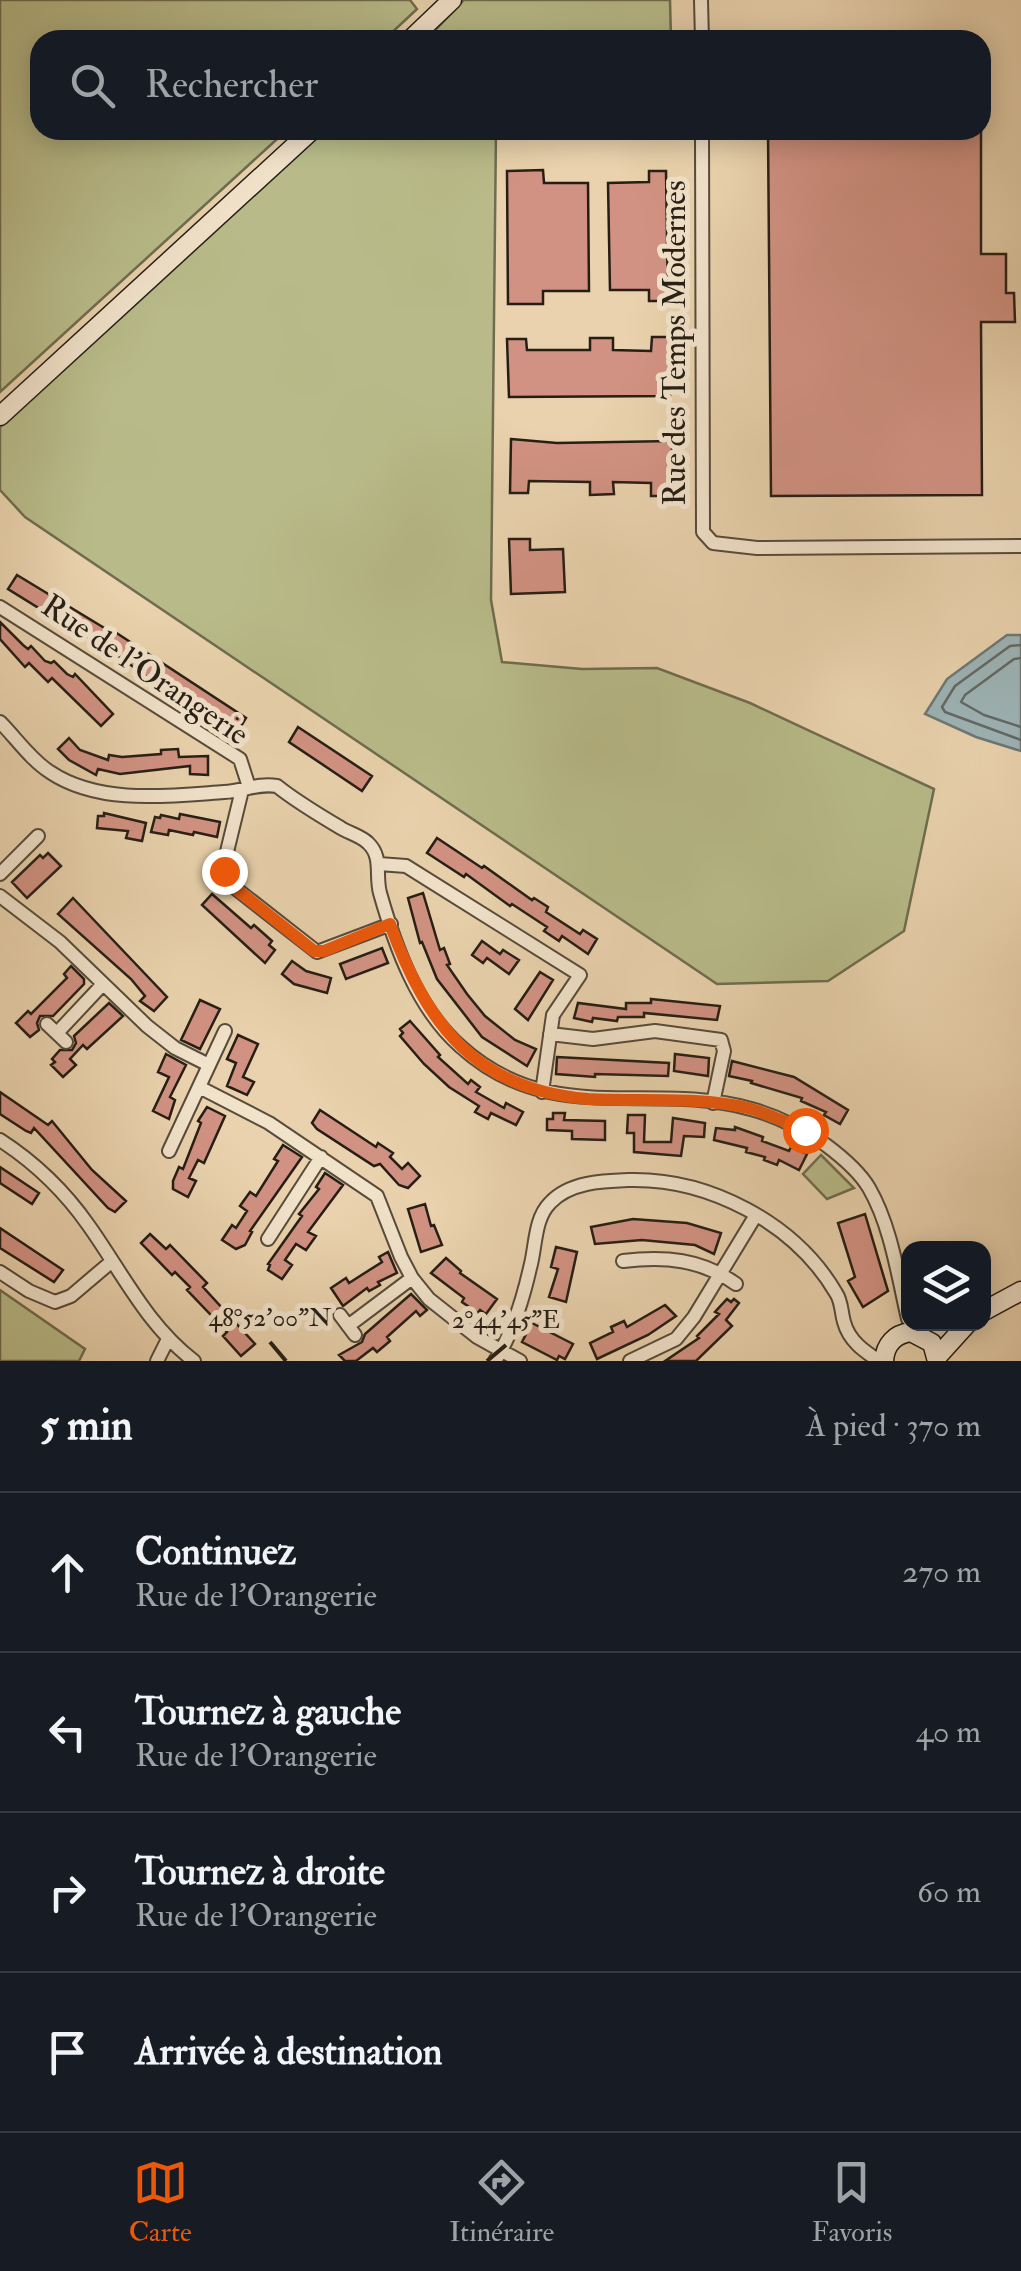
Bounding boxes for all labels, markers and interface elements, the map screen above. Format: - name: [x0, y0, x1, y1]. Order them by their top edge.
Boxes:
- search box: [30, 30, 991, 140]
- icon: search: [65, 58, 120, 113]
- text: Rechercher: [145, 61, 318, 109]
- street label: Rue des Temps Modernes: [655, 180, 695, 506]
- street label: Rue de l'Orangerie: [34, 586, 256, 754]
- route end: [202, 849, 248, 895]
- route start: [783, 1108, 829, 1154]
- map controls: [901, 1241, 991, 1331]
- button: layers: [901, 1241, 991, 1331]
- text: 48°52'00"N: [209, 1303, 332, 1334]
- text: 2°44'45"E: [452, 1305, 560, 1336]
- text: 5 min: [40, 1400, 133, 1452]
- text: À pied · 370 m: [806, 1406, 981, 1446]
- text: Continuez: [135, 1528, 296, 1576]
- icon: ahead: [40, 1545, 95, 1600]
- text: 270 m: [902, 1552, 981, 1592]
- text: Rue de l'Orangerie: [135, 1576, 377, 1616]
- text: Tournez à gauche: [135, 1688, 401, 1736]
- icon: left: [40, 1705, 95, 1760]
- text: 40 m: [916, 1712, 981, 1752]
- text: Rue de l'Orangerie: [135, 1736, 377, 1776]
- text: Tournez à droite: [135, 1848, 385, 1896]
- icon: right: [40, 1865, 95, 1920]
- text: 60 m: [917, 1872, 981, 1912]
- text: Rue de l'Orangerie: [135, 1896, 377, 1936]
- icon: arrive: [40, 2025, 95, 2080]
- text: Arrivée à destination: [135, 2028, 442, 2076]
- tab: Carte: [129, 2155, 192, 2250]
- tab: Itinéraire: [449, 2155, 554, 2250]
- tab: Favoris: [812, 2155, 892, 2250]

